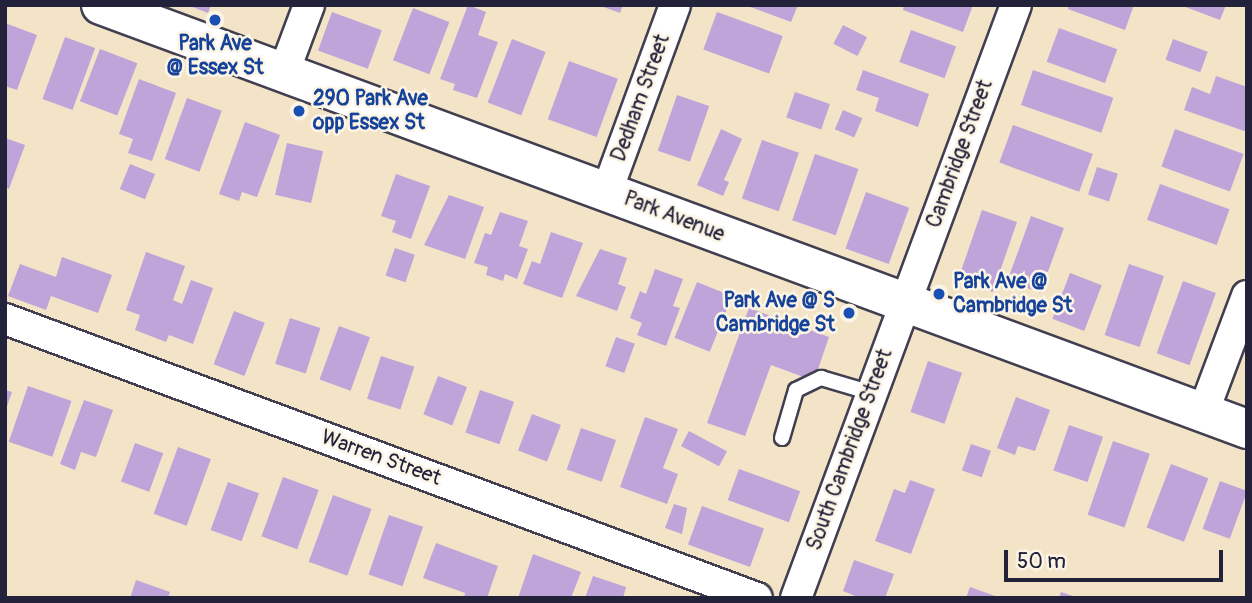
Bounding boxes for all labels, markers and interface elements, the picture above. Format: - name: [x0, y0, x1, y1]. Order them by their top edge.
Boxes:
- marker: Park Ave @ Essex St: [207, 12, 223, 28]
- place label: Park Ave @ Essex St: [166, 31, 264, 81]
- street label: Dedham Street: [606, 31, 676, 165]
- street label: Cambridge Street: [922, 77, 998, 231]
- place label: 290 Park Ave opp Essex St: [313, 86, 428, 136]
- marker: 290 Park Ave opp Essex St: [291, 103, 307, 119]
- street label: Park Avenue: [620, 186, 728, 248]
- place label: Park Ave @ Cambridge St: [953, 269, 1072, 319]
- marker: Park Ave @ Cambridge St: [931, 286, 947, 302]
- place label: Park Ave @ S Cambridge St: [716, 288, 835, 338]
- marker: Park Ave @ S Cambridge St: [841, 305, 857, 321]
- street label: South Cambridge Street: [802, 346, 898, 554]
- street label: Warren Street: [318, 425, 444, 491]
- scale bar: [1007, 536, 1226, 580]
- text: 50 m: [1017, 548, 1066, 575]

